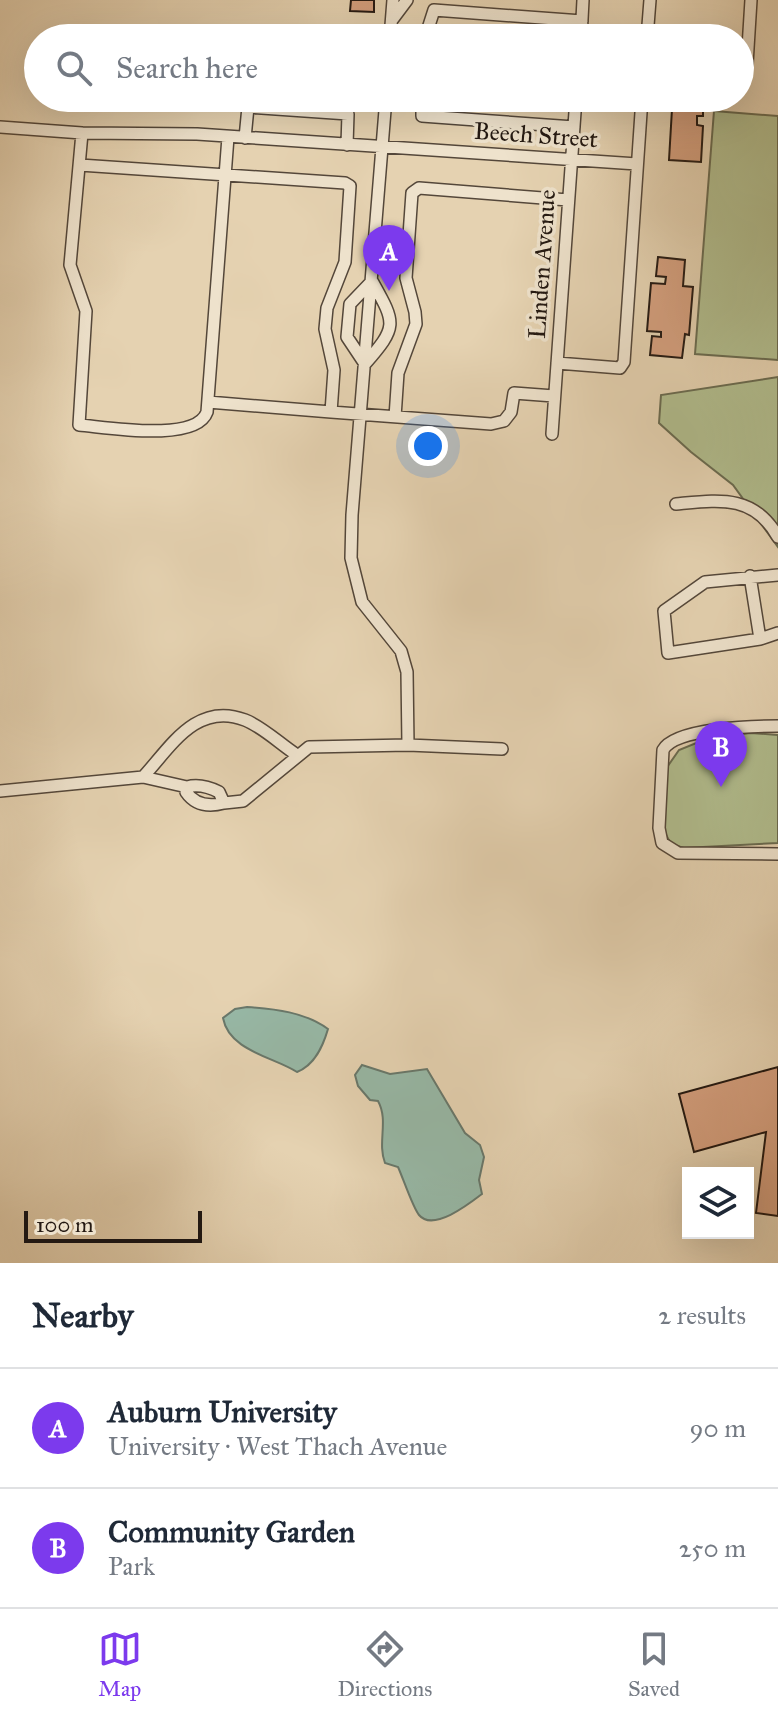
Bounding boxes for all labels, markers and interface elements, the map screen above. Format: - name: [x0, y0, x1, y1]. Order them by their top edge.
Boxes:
- search box: [24, 24, 754, 112]
- icon: search: [52, 46, 96, 90]
- text: Search here: [116, 50, 258, 86]
- street label: Beech Street: [473, 116, 599, 154]
- street label: Linden Avenue: [522, 188, 562, 340]
- pin: A: [363, 225, 415, 291]
- your location: [408, 426, 448, 466]
- pin: B: [695, 721, 747, 787]
- map controls: [682, 1167, 754, 1239]
- button: layers: [682, 1167, 754, 1239]
- scale bar: [24, 1207, 202, 1243]
- text: 100 m: [36, 1211, 93, 1238]
- text: Nearby: [32, 1295, 134, 1336]
- text: 2 results: [658, 1299, 746, 1331]
- text: Auburn University: [108, 1394, 337, 1430]
- text: A: [49, 1412, 67, 1444]
- text: 90 m: [689, 1412, 746, 1444]
- text: University · West Thach Avenue: [108, 1430, 447, 1462]
- text: Community Garden: [108, 1514, 355, 1550]
- text: B: [49, 1532, 67, 1564]
- text: 250 m: [679, 1532, 746, 1564]
- text: Park: [108, 1550, 155, 1582]
- tab: Map: [98, 1627, 142, 1702]
- tab: Directions: [337, 1627, 432, 1702]
- tab: Saved: [628, 1627, 680, 1702]

